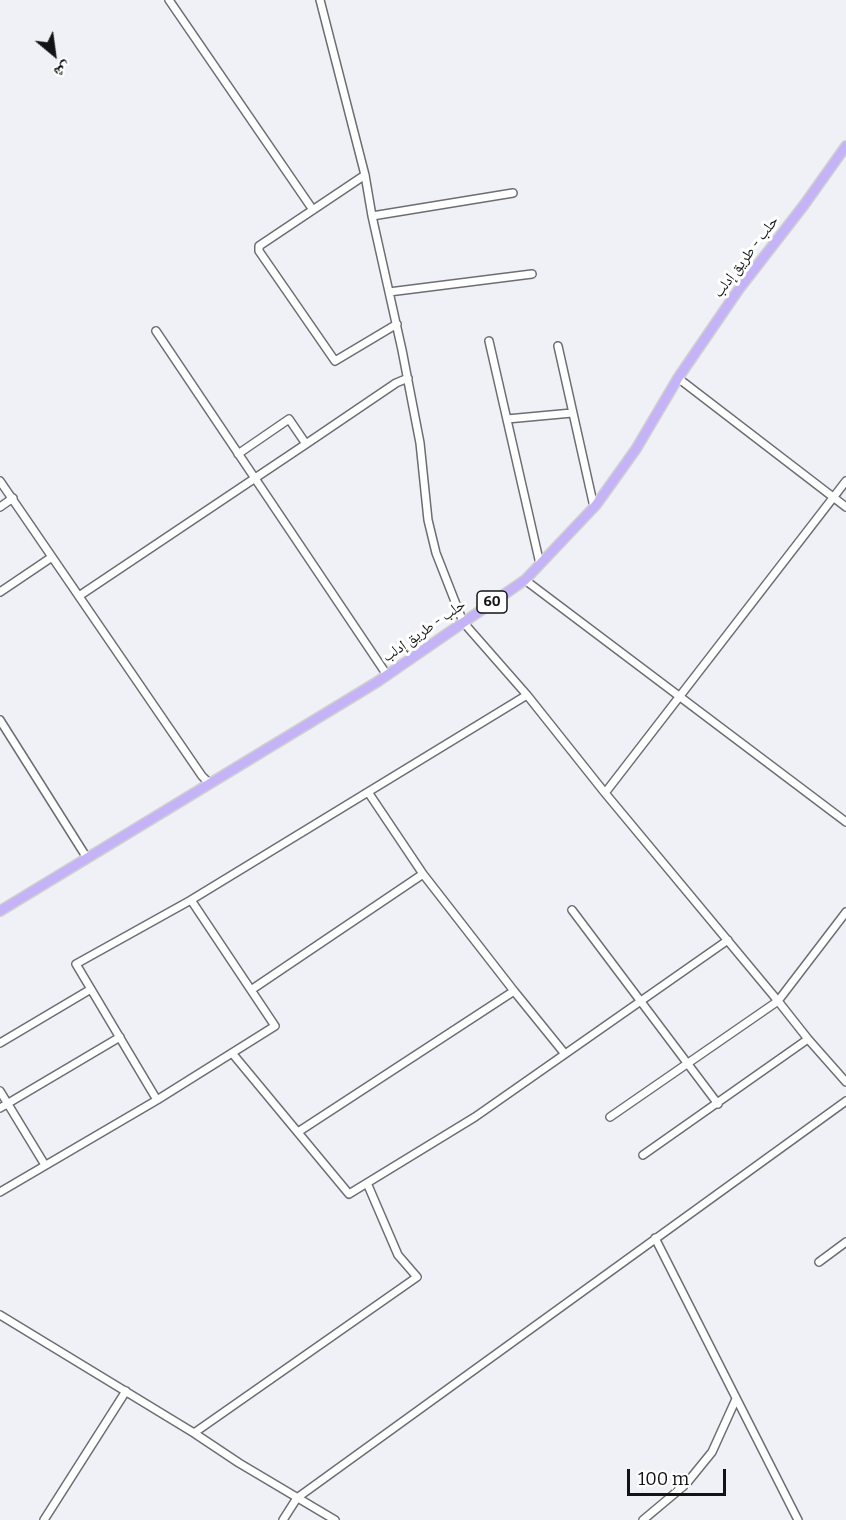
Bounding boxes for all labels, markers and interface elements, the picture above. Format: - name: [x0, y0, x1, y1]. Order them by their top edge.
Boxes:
- north arrow: [24, 24, 84, 84]
- text: ش: [51, 58, 75, 83]
- street label: حلب - طريق إدلب: [710, 213, 782, 301]
- road number: 60: [477, 591, 507, 613]
- street label: حلب - طريق إدلب: [379, 596, 469, 666]
- scale bar: [630, 1457, 729, 1495]
- text: 100 m: [638, 1468, 689, 1490]

